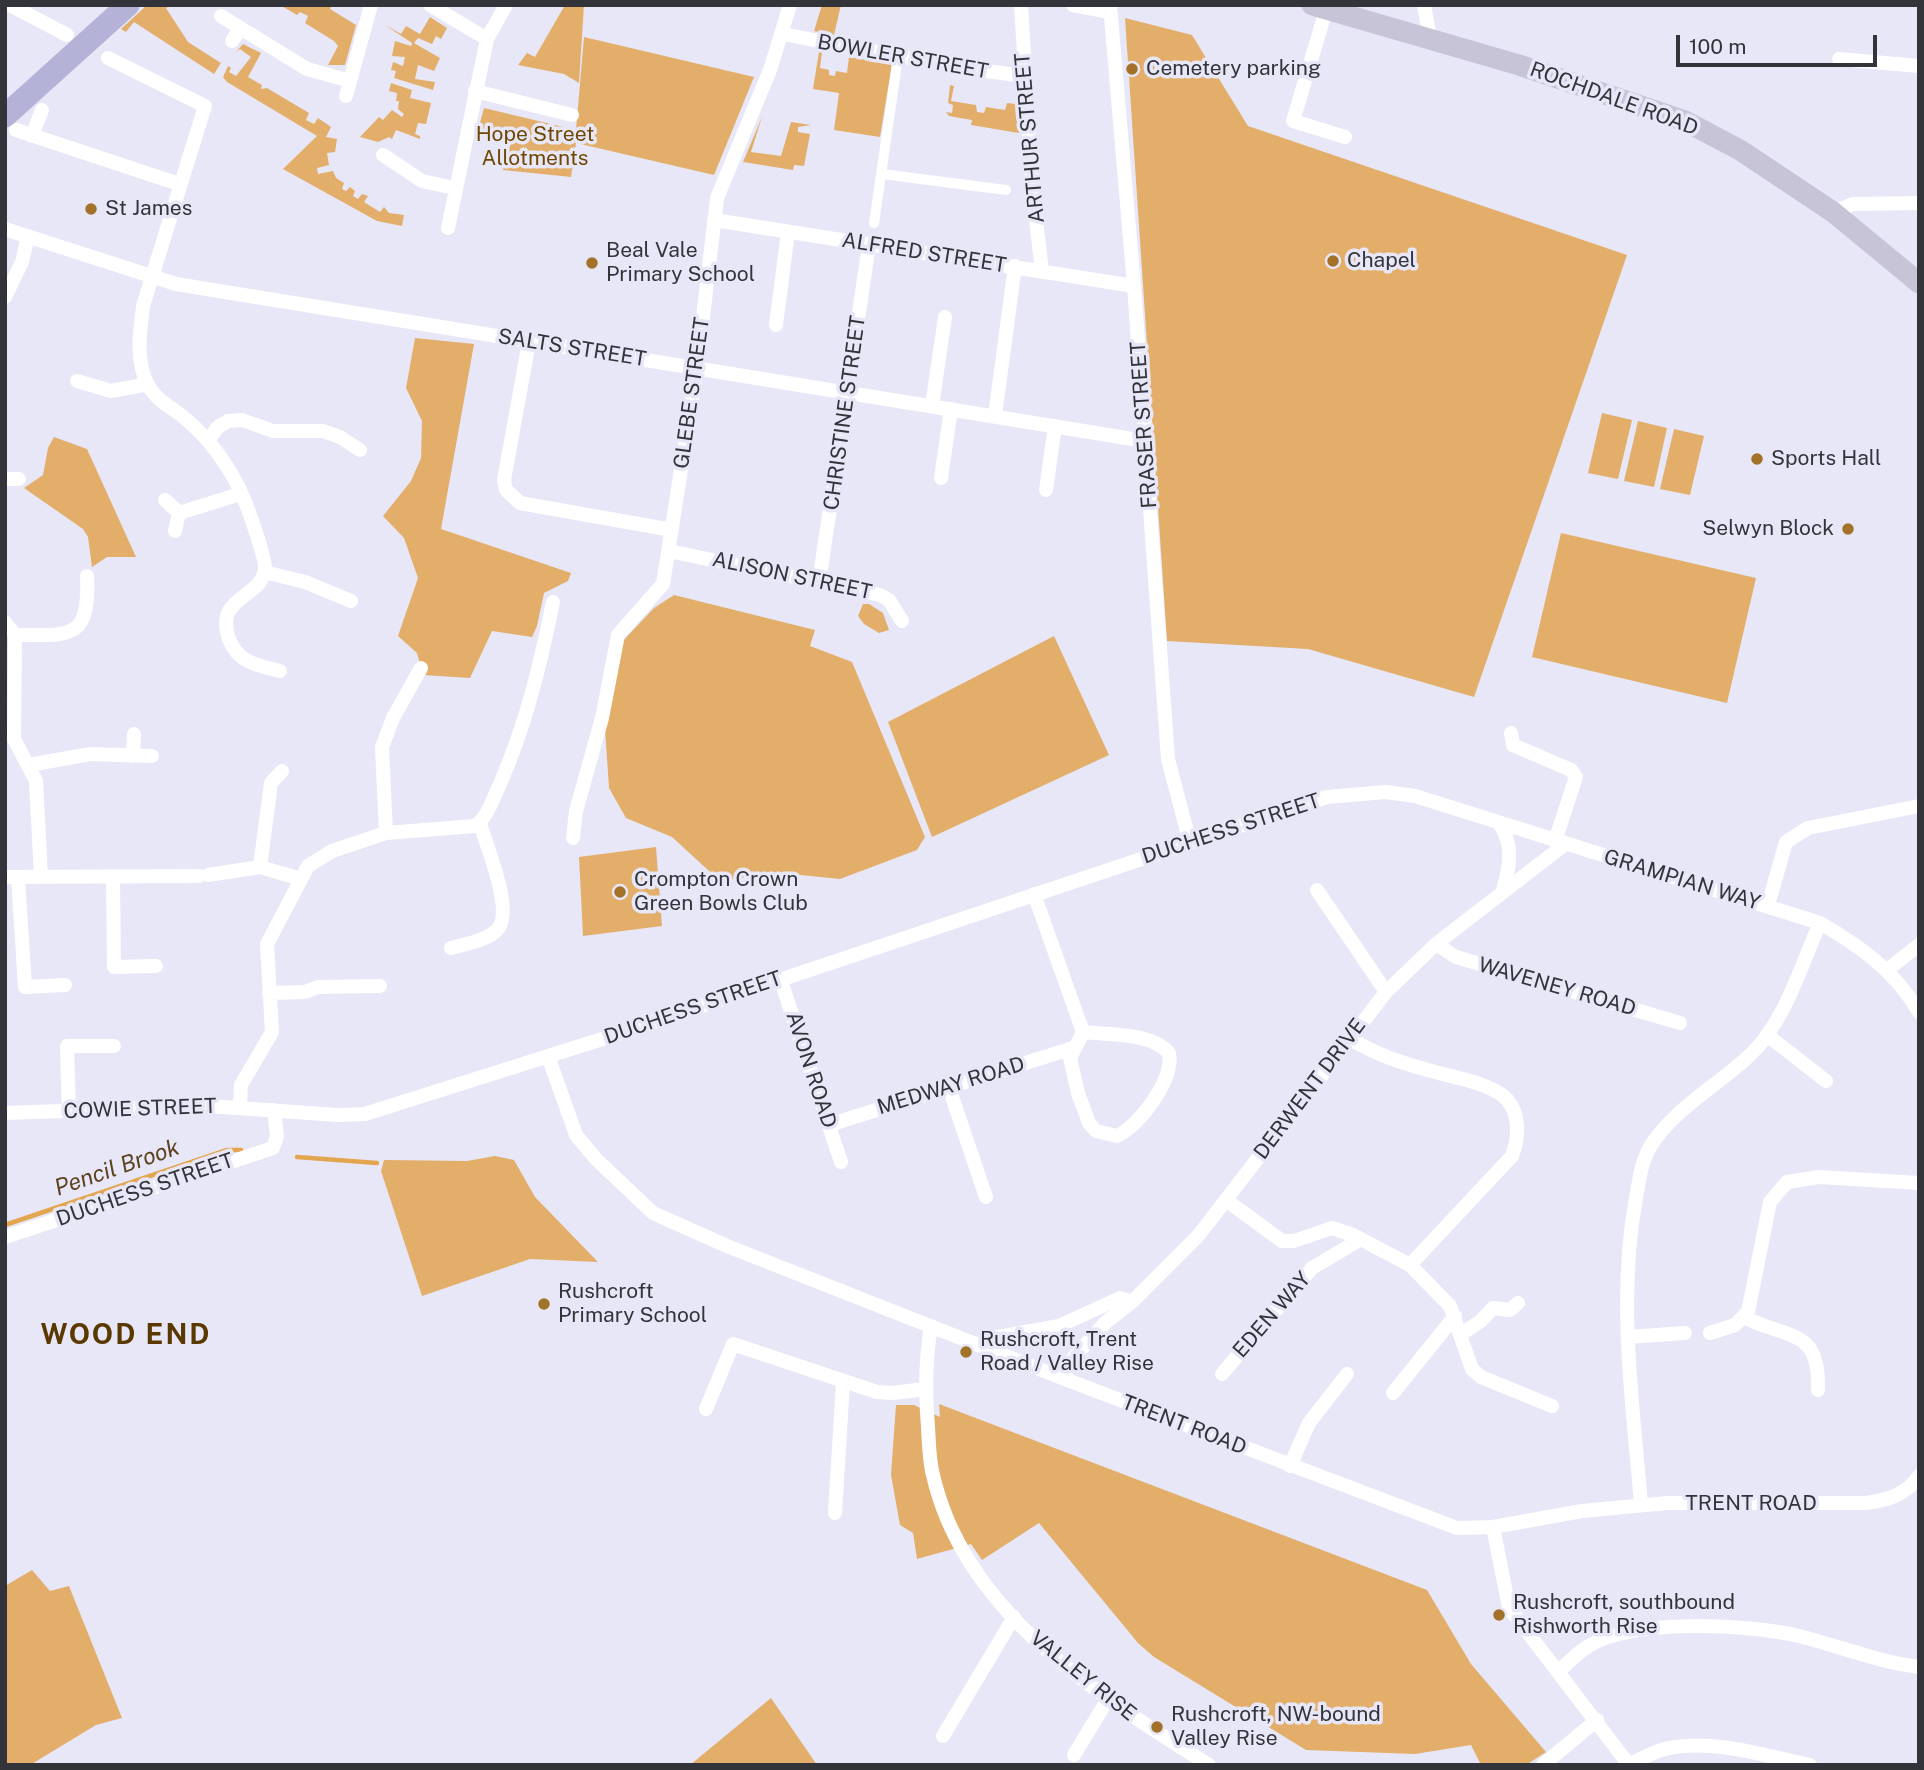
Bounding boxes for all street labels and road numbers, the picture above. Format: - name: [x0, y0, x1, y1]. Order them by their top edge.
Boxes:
- street label: BOWLER STREET: [816, 30, 990, 84]
- street label: ARTHUR STREET: [1010, 52, 1050, 224]
- street label: ROCHDALE ROAD: [1526, 57, 1702, 141]
- street label: ALFRED STREET: [840, 228, 1008, 278]
- street label: CHRISTINE STREET: [819, 314, 871, 512]
- street label: GLEBE STREET: [669, 316, 715, 470]
- street label: SALTS STREET: [496, 324, 648, 372]
- street label: FRASER STREET: [1126, 341, 1162, 509]
- street label: ALISON STREET: [710, 547, 874, 605]
- street label: DUCHESS STREET: [1139, 788, 1323, 870]
- street label: GRAMPIAN WAY: [1601, 844, 1763, 916]
- street label: WAVENEY ROAD: [1475, 952, 1639, 1022]
- street label: DUCHESS STREET: [601, 966, 785, 1050]
- street label: AVON ROAD: [780, 1009, 842, 1131]
- street label: DERWENT DRIVE: [1249, 1014, 1371, 1164]
- street label: MEDWAY ROAD: [874, 1052, 1028, 1120]
- street label: COWIE STREET: [63, 1094, 217, 1124]
- street label: DUCHESS STREET: [53, 1148, 237, 1232]
- street label: EDEN WAY: [1228, 1267, 1316, 1363]
- street label: TRENT ROAD: [1118, 1390, 1250, 1460]
- street label: TRENT ROAD: [1685, 1491, 1817, 1517]
- street label: VALLEY RISE: [1025, 1625, 1141, 1727]

